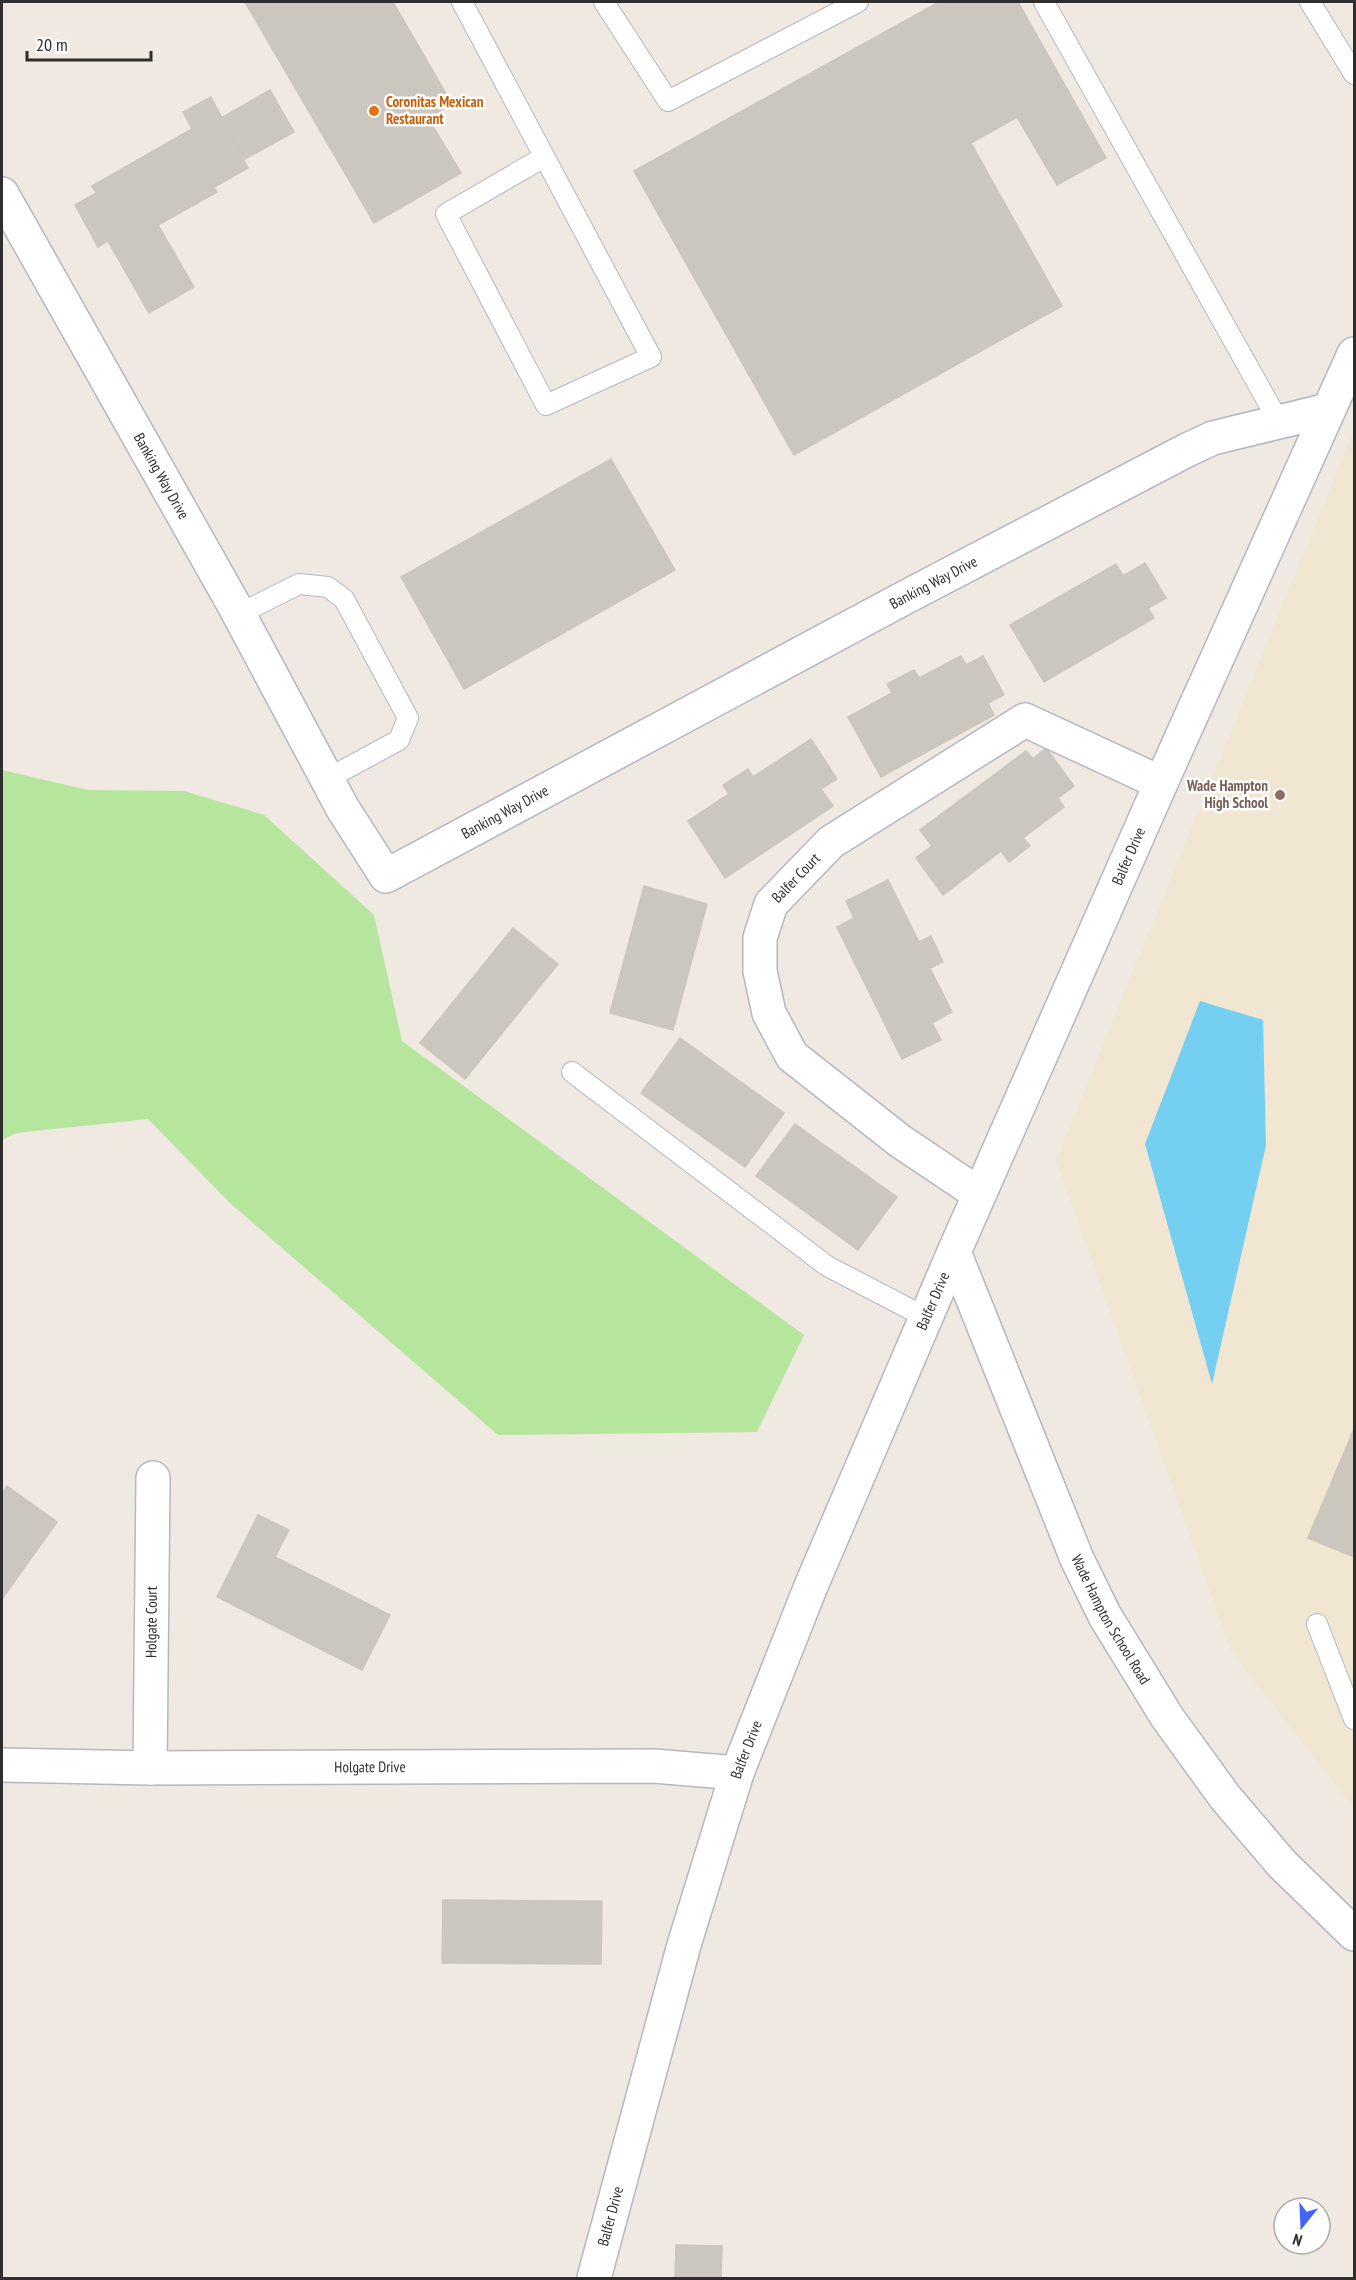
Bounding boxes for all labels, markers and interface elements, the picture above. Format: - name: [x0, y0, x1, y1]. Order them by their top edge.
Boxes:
- scale bar: [27, 24, 152, 62]
- text: 20 m: [36, 33, 68, 56]
- place label: Coronitas Mexican Restaurant: [386, 92, 484, 128]
- marker: Coronitas Mexican Restaurant: [367, 104, 381, 118]
- street label: Banking Way Drive: [130, 429, 194, 522]
- street label: Banking Way Drive: [886, 551, 980, 613]
- place label: Wade Hampton High School: [1186, 776, 1268, 812]
- street label: Banking Way Drive: [458, 781, 552, 843]
- marker: Wade Hampton High School: [1273, 788, 1287, 802]
- street label: Balfer Drive: [1107, 824, 1149, 888]
- street label: Balfer Court: [767, 849, 824, 907]
- street label: Balfer Drive: [912, 1269, 953, 1333]
- street label: Wade Hampton School Road: [1067, 1551, 1155, 1688]
- street label: Holgate Court: [141, 1586, 161, 1658]
- street label: Balfer Drive: [726, 1718, 766, 1781]
- street label: Holgate Drive: [334, 1757, 406, 1776]
- street label: Balfer Drive: [593, 2184, 627, 2248]
- north arrow: [1272, 2196, 1332, 2256]
- text: N: [1290, 2229, 1305, 2251]

